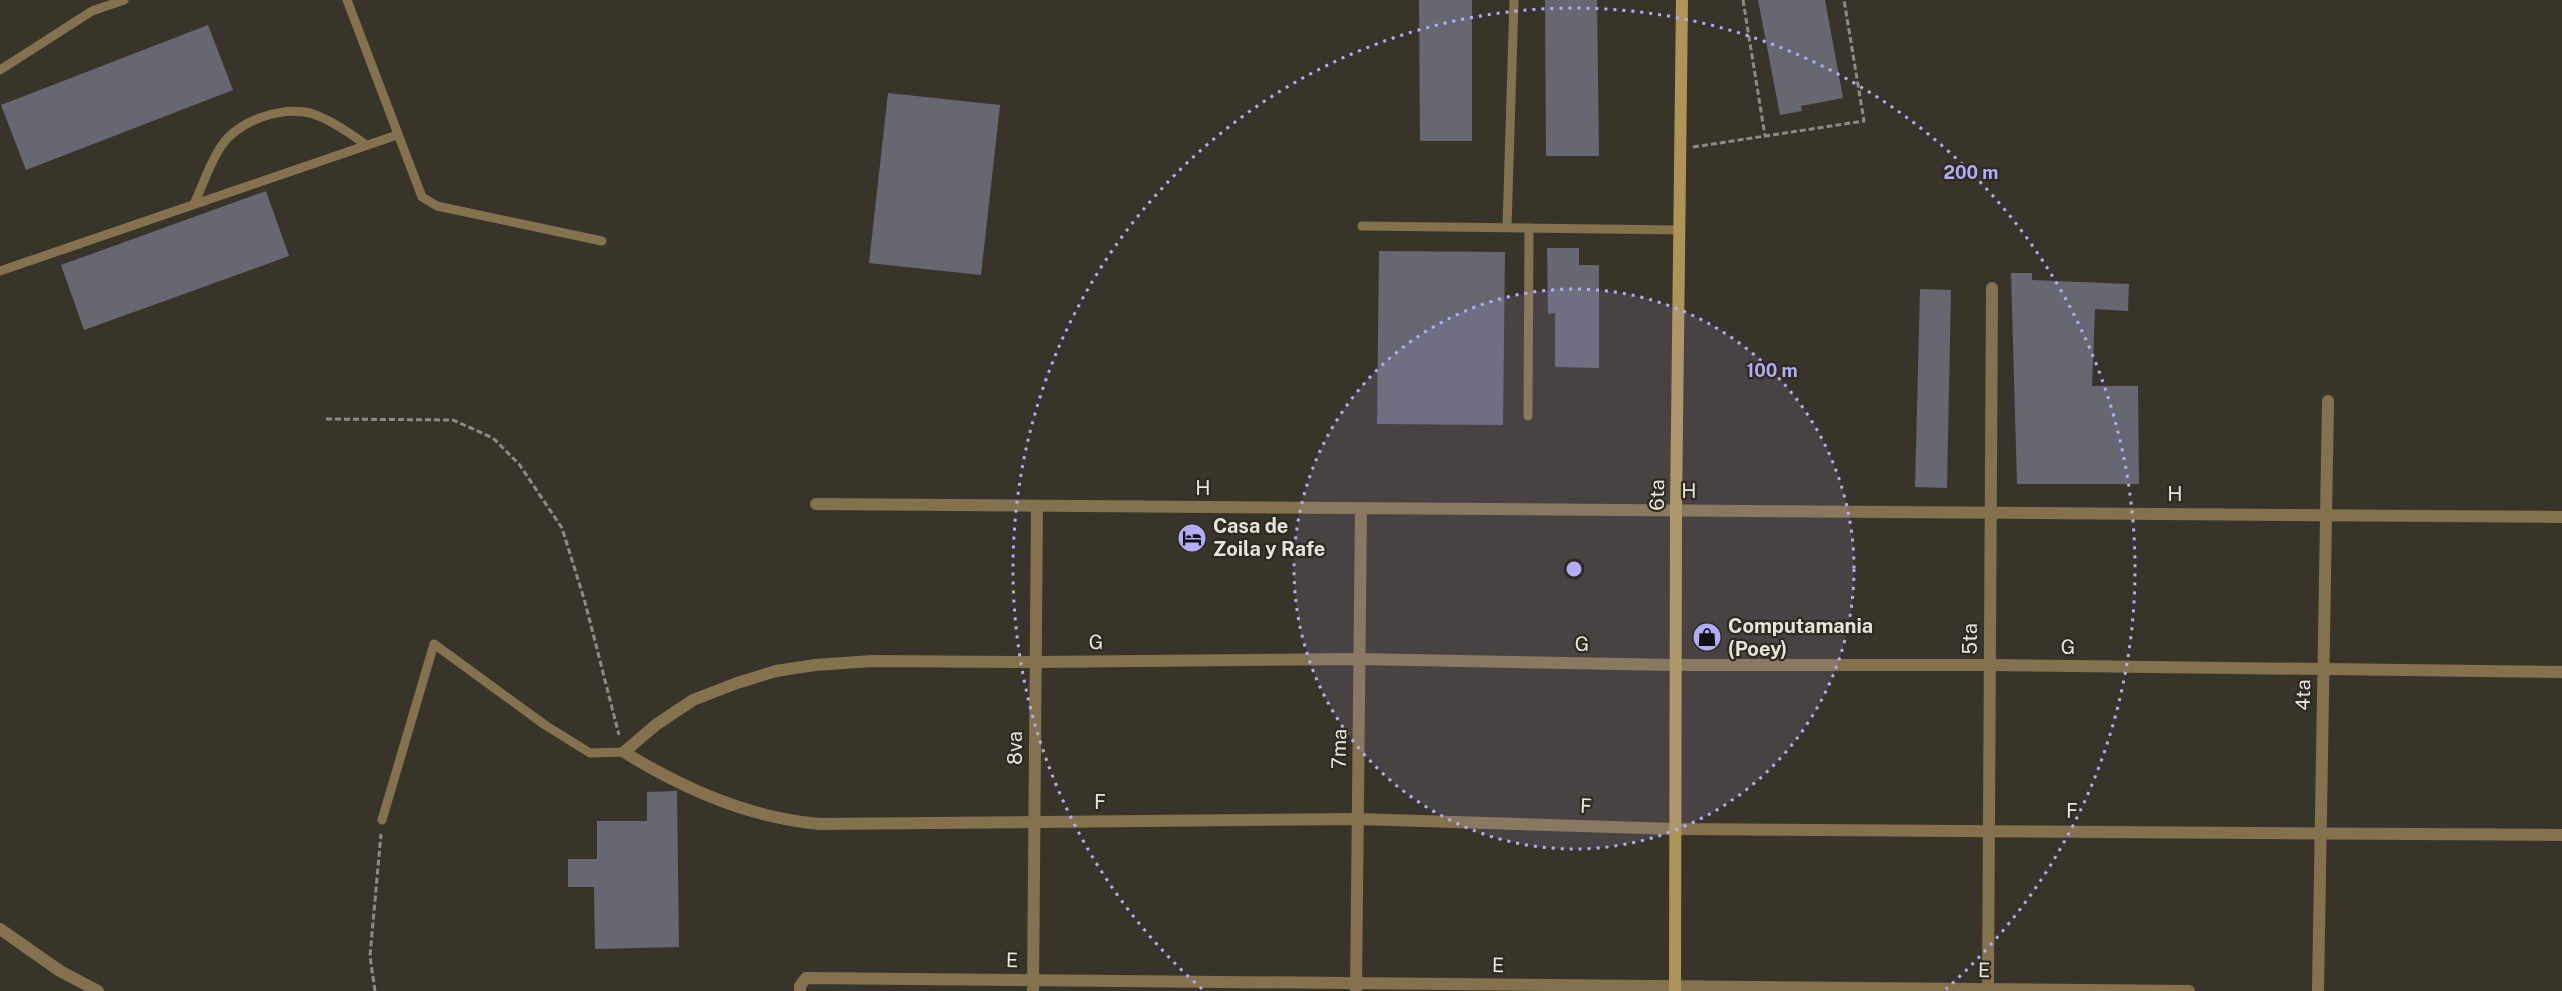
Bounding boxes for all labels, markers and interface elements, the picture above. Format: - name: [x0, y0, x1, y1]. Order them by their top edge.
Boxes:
- text: 200 m: [1944, 162, 1998, 183]
- text: 100 m: [1746, 360, 1798, 381]
- street label: H: [1195, 476, 1211, 500]
- street label: 6ta: [1645, 479, 1669, 511]
- street label: H: [1681, 479, 1697, 503]
- street label: H: [2167, 482, 2183, 506]
- place label: Casa de Zoila y Rafe: [1213, 514, 1325, 561]
- hotel icon: Casa de Zoila y Rafe: [1176, 522, 1208, 554]
- centre of rings: [1564, 559, 1584, 579]
- place label: Computamania (Poey): [1728, 614, 1873, 661]
- shop icon: Computamania (Poey): [1691, 621, 1723, 653]
- street label: 5ta: [1958, 623, 1982, 655]
- street label: G: [1088, 630, 1104, 654]
- street label: G: [1574, 632, 1590, 656]
- street label: G: [2060, 635, 2076, 659]
- street label: 4ta: [2291, 679, 2315, 711]
- street label: 7ma: [1327, 729, 1351, 769]
- street label: 8va: [1003, 731, 1027, 765]
- street label: F: [1094, 790, 1106, 814]
- street label: F: [1580, 794, 1592, 818]
- street label: F: [2066, 799, 2078, 823]
- street label: E: [1006, 948, 1018, 972]
- street label: E: [1492, 953, 1504, 977]
- street label: E: [1978, 958, 1990, 982]

